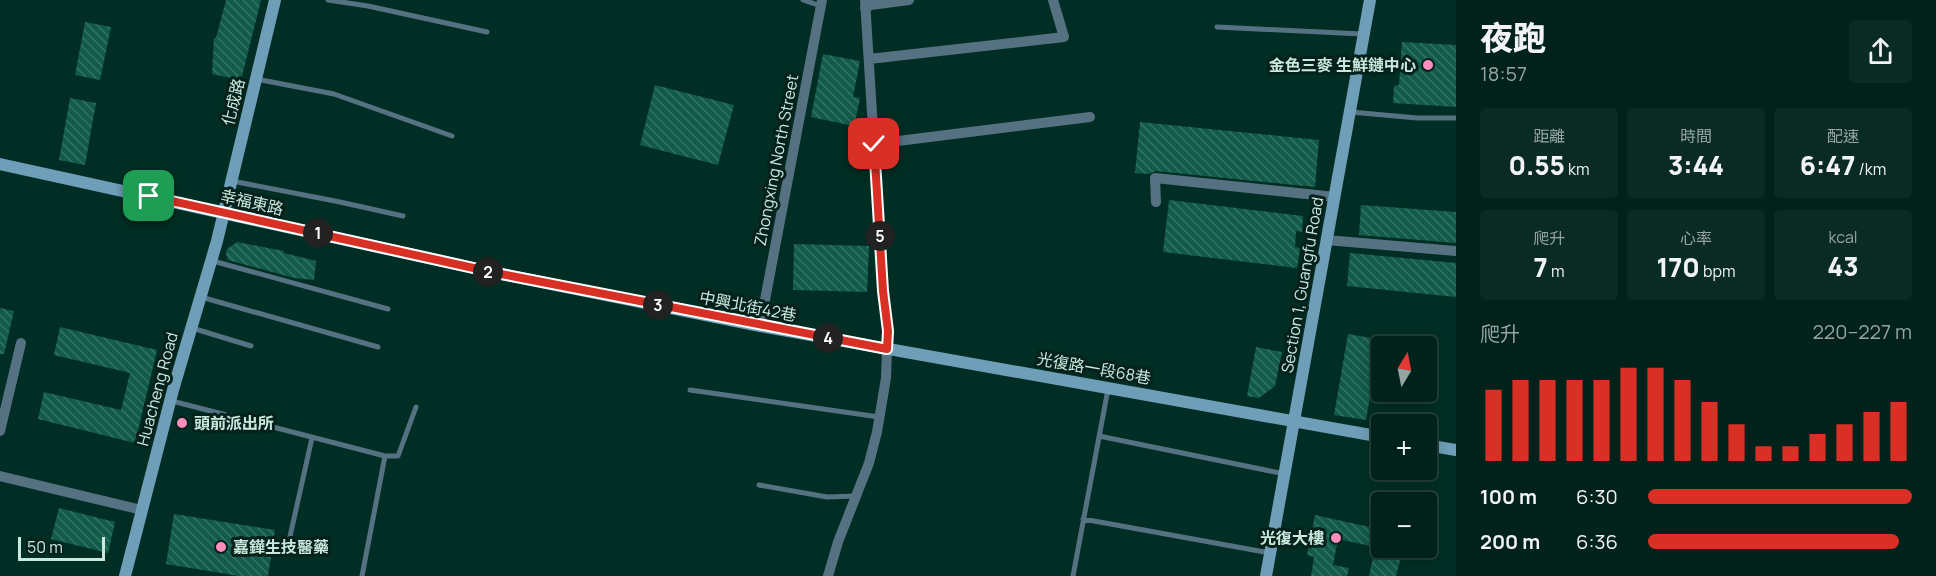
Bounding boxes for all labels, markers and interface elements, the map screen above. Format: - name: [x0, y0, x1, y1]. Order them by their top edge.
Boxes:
- text: 夜跑: [1480, 15, 1546, 60]
- button: share: [1849, 20, 1912, 83]
- place label: 金色三麥 生鮮鏈中心: [1269, 54, 1416, 76]
- marker: 金色三麥 生鮮鏈中心: [1421, 58, 1435, 72]
- text: 18:57: [1480, 60, 1527, 87]
- street label: Zhongxing North Street: [749, 72, 803, 248]
- street label: 化成路: [217, 76, 249, 128]
- pin: [848, 118, 899, 169]
- text: 距離: [1533, 125, 1565, 147]
- text: 時間: [1680, 125, 1712, 147]
- text: 配速: [1827, 125, 1859, 147]
- icon: check: [857, 127, 890, 160]
- text: 0.55: [1508, 147, 1565, 183]
- text: 3:44: [1668, 147, 1724, 183]
- text: 6:47: [1800, 147, 1855, 183]
- text: km: [1565, 158, 1590, 180]
- text: /km: [1855, 158, 1886, 180]
- pin: [123, 170, 174, 221]
- icon: arrive: [132, 179, 165, 212]
- street label: 幸福東路: [218, 184, 286, 220]
- street label: Section 1, Guangfu Road: [1276, 195, 1328, 375]
- pin: 1: [303, 218, 333, 248]
- pin: 5: [865, 221, 895, 251]
- text: 1: [314, 222, 322, 244]
- text: 5: [875, 225, 885, 247]
- text: kcal: [1828, 226, 1858, 248]
- text: 爬升: [1533, 227, 1565, 249]
- text: 心率: [1680, 227, 1712, 249]
- text: 43: [1827, 248, 1859, 284]
- text: 7: [1534, 249, 1548, 285]
- text: 170: [1656, 249, 1700, 285]
- pin: 2: [473, 257, 503, 287]
- text: m: [1548, 260, 1564, 282]
- text: bpm: [1700, 260, 1736, 282]
- text: 2: [483, 261, 493, 283]
- street label: 中興北街42巷: [698, 286, 798, 326]
- pin: 3: [643, 290, 673, 320]
- text: 3: [653, 294, 663, 316]
- text: 220–227 m: [1812, 318, 1912, 345]
- text: 爬升: [1480, 320, 1520, 347]
- pin: 4: [813, 323, 843, 353]
- text: 4: [823, 327, 833, 349]
- street label: Huacheng Road: [131, 330, 183, 448]
- north arrow: [1371, 336, 1437, 402]
- map controls: [1371, 336, 1437, 558]
- street label: 光復路一段68巷: [1035, 347, 1153, 389]
- place label: 頭前派出所: [194, 412, 274, 434]
- button: +: [1371, 414, 1437, 480]
- marker: 頭前派出所: [175, 416, 189, 430]
- text: 100 m: [1480, 483, 1537, 510]
- text: 6:30: [1576, 483, 1618, 510]
- button: −: [1371, 492, 1437, 558]
- place label: 光復大樓: [1260, 527, 1324, 549]
- text: 200 m: [1480, 528, 1540, 555]
- text: 6:36: [1576, 528, 1618, 555]
- marker: 光復大樓: [1329, 531, 1343, 545]
- scale bar: [18, 534, 105, 562]
- text: 50 m: [27, 536, 63, 558]
- place label: 嘉鏵生技醫藥: [233, 536, 329, 558]
- marker: 嘉鏵生技醫藥: [214, 540, 228, 554]

